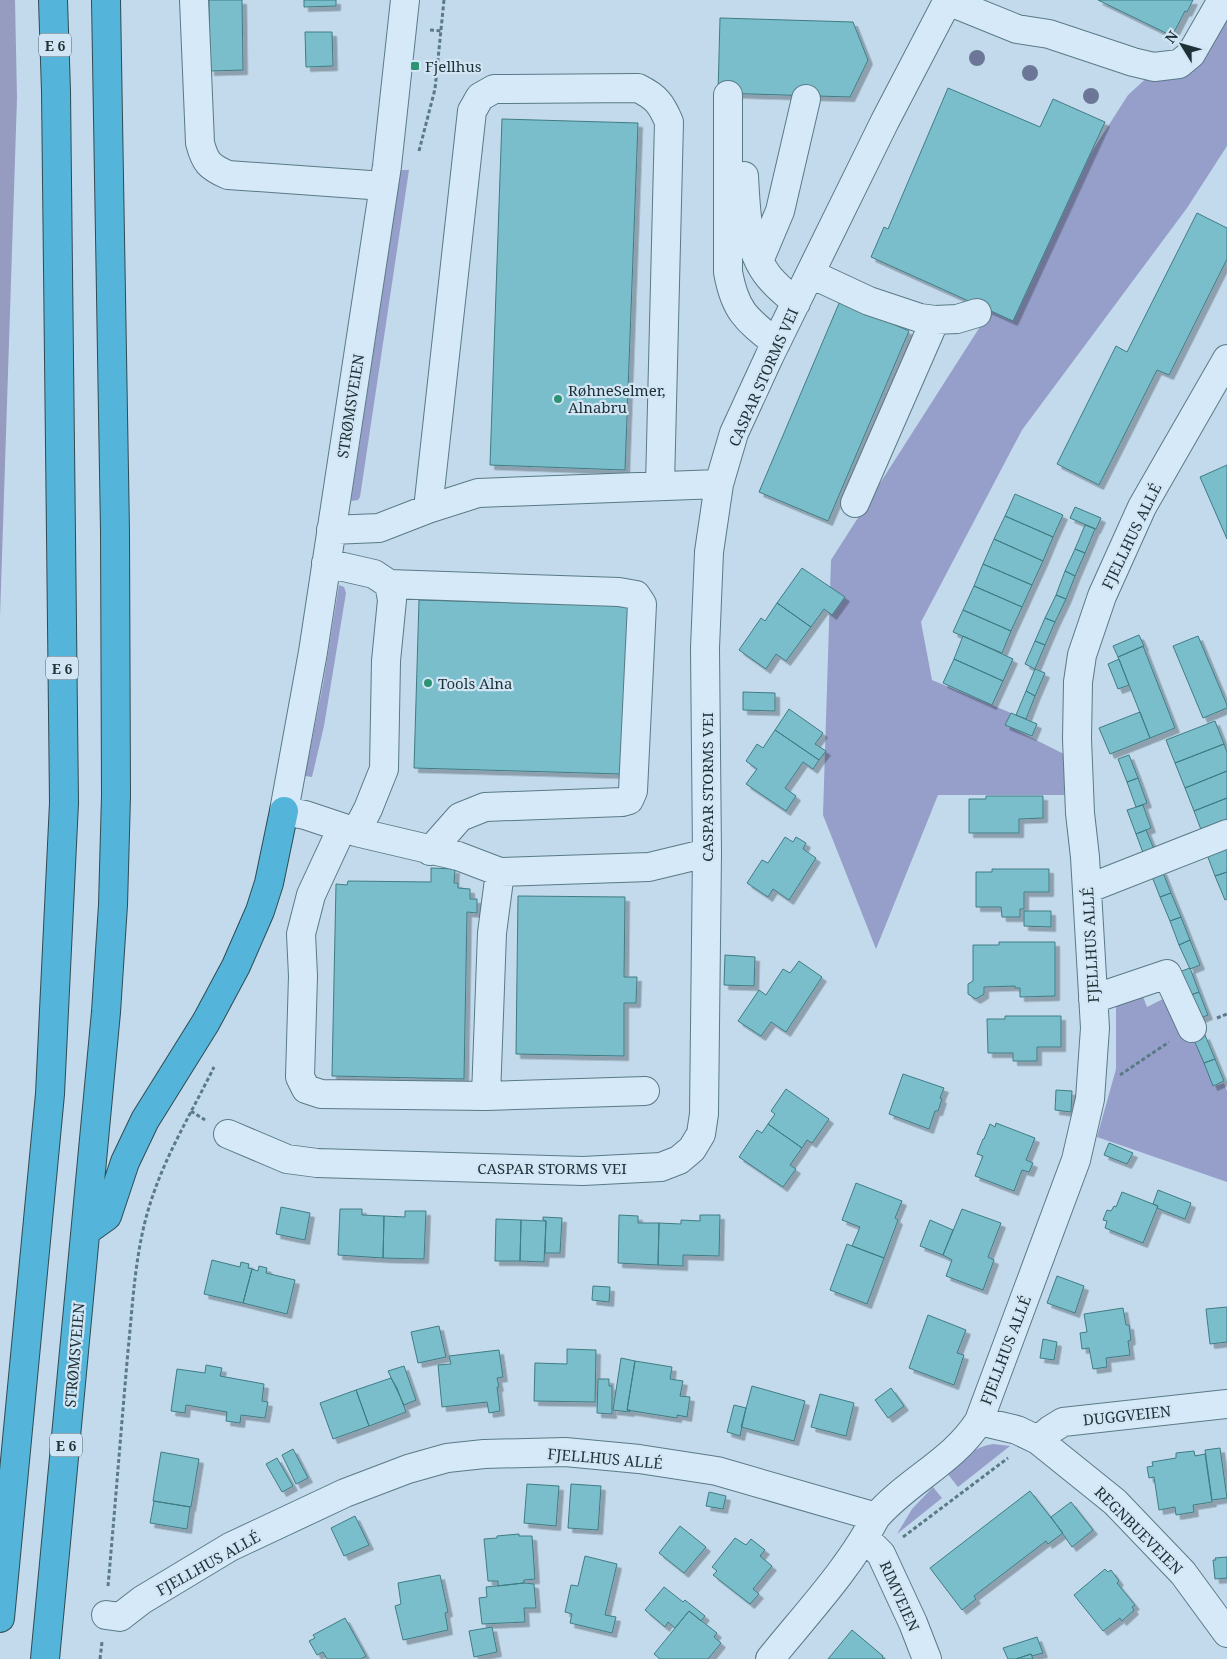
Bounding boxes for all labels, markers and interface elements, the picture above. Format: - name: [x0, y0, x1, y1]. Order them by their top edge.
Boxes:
- north arrow: [1157, 20, 1207, 70]
- text: N: [1160, 27, 1182, 47]
- road number: E 6: [39, 34, 71, 56]
- place label: Fjellhus: [425, 56, 482, 76]
- marker: Fjellhus: [409, 60, 421, 72]
- street label: CASPAR STORMS VEI: [723, 305, 803, 449]
- street label: STRØMSVEIEN: [332, 352, 368, 460]
- place label: RøhneSelmer, Alnabru: [568, 380, 666, 417]
- marker: RøhneSelmer, Alnabru: [552, 393, 564, 405]
- street label: FJELLHUS ALLÉ: [1097, 480, 1165, 592]
- road number: E 6: [46, 656, 78, 680]
- place label: Tools Alna: [438, 673, 512, 693]
- marker: Tools Alna: [422, 677, 434, 689]
- street label: CASPAR STORMS VEI: [697, 712, 717, 862]
- street label: FJELLHUS ALLÉ: [1077, 887, 1103, 1003]
- street label: CASPAR STORMS VEI: [477, 1158, 627, 1178]
- street label: FJELLHUS ALLÉ: [975, 1292, 1035, 1408]
- street label: STRØMSVEIEN: [59, 1301, 89, 1408]
- street label: DUGGVEIEN: [1082, 1400, 1173, 1430]
- road number: E 6: [50, 1434, 82, 1456]
- street label: FJELLHUS ALLÉ: [547, 1443, 663, 1473]
- street label: REGNBUEVEIEN: [1091, 1482, 1188, 1579]
- street label: FJELLHUS ALLÉ: [153, 1526, 263, 1600]
- street label: RIMVEIEN: [876, 1558, 925, 1635]

